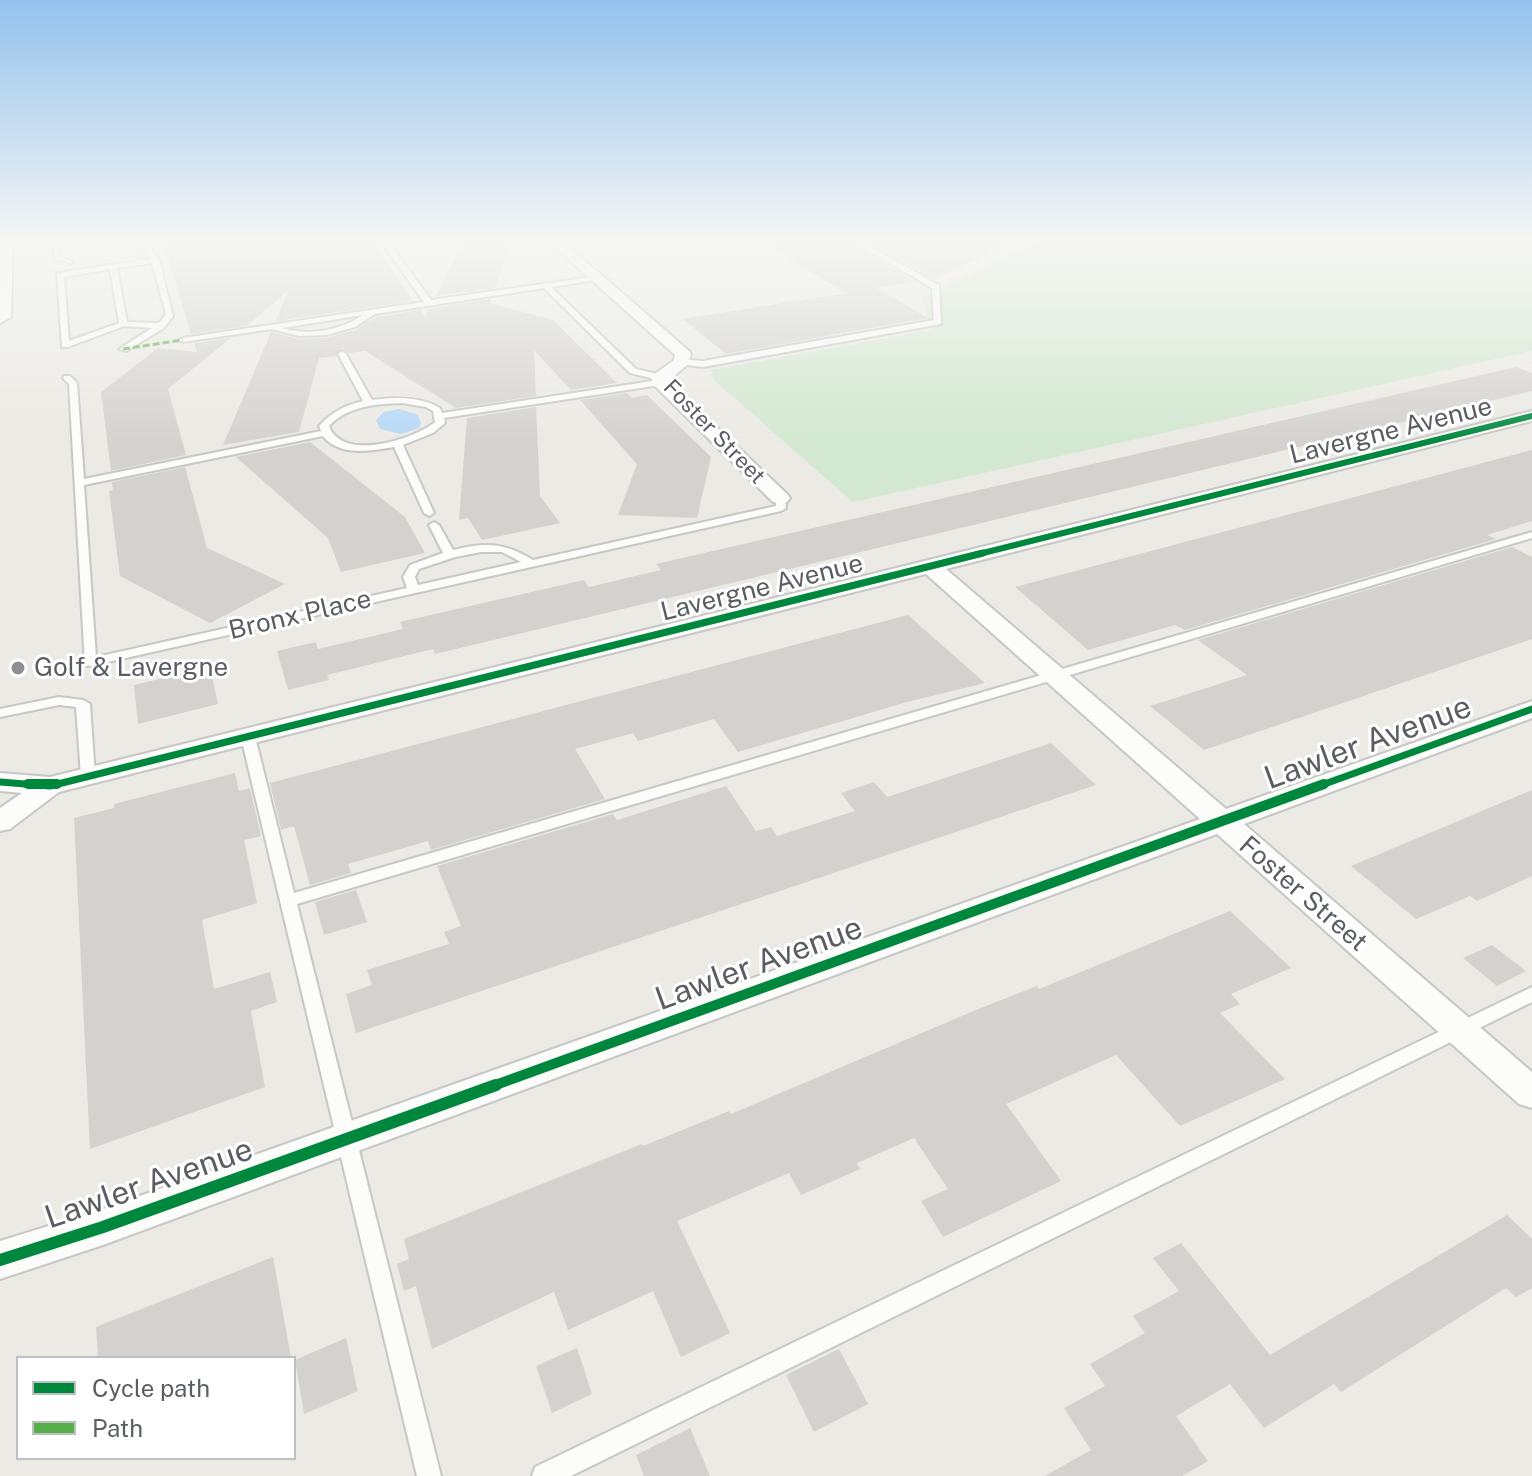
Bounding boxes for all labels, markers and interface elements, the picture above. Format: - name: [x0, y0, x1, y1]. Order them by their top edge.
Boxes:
- street label: Foster Street: [658, 374, 770, 490]
- street label: Lavergne Avenue: [1287, 391, 1495, 471]
- street label: Lavergne Avenue: [658, 548, 866, 628]
- street label: Bronx Place: [226, 583, 374, 647]
- place label: Golf & Lavergne: [34, 652, 228, 684]
- marker: Golf & Lavergne: [9, 659, 27, 677]
- street label: Lawler Avenue: [1259, 688, 1477, 798]
- street label: Foster Street: [1233, 830, 1373, 958]
- street label: Lawler Avenue: [650, 909, 868, 1019]
- street label: Lawler Avenue: [40, 1130, 258, 1238]
- legend: [16, 1356, 296, 1460]
- text: Cycle path: [92, 1374, 210, 1402]
- text: Path: [92, 1414, 143, 1442]

